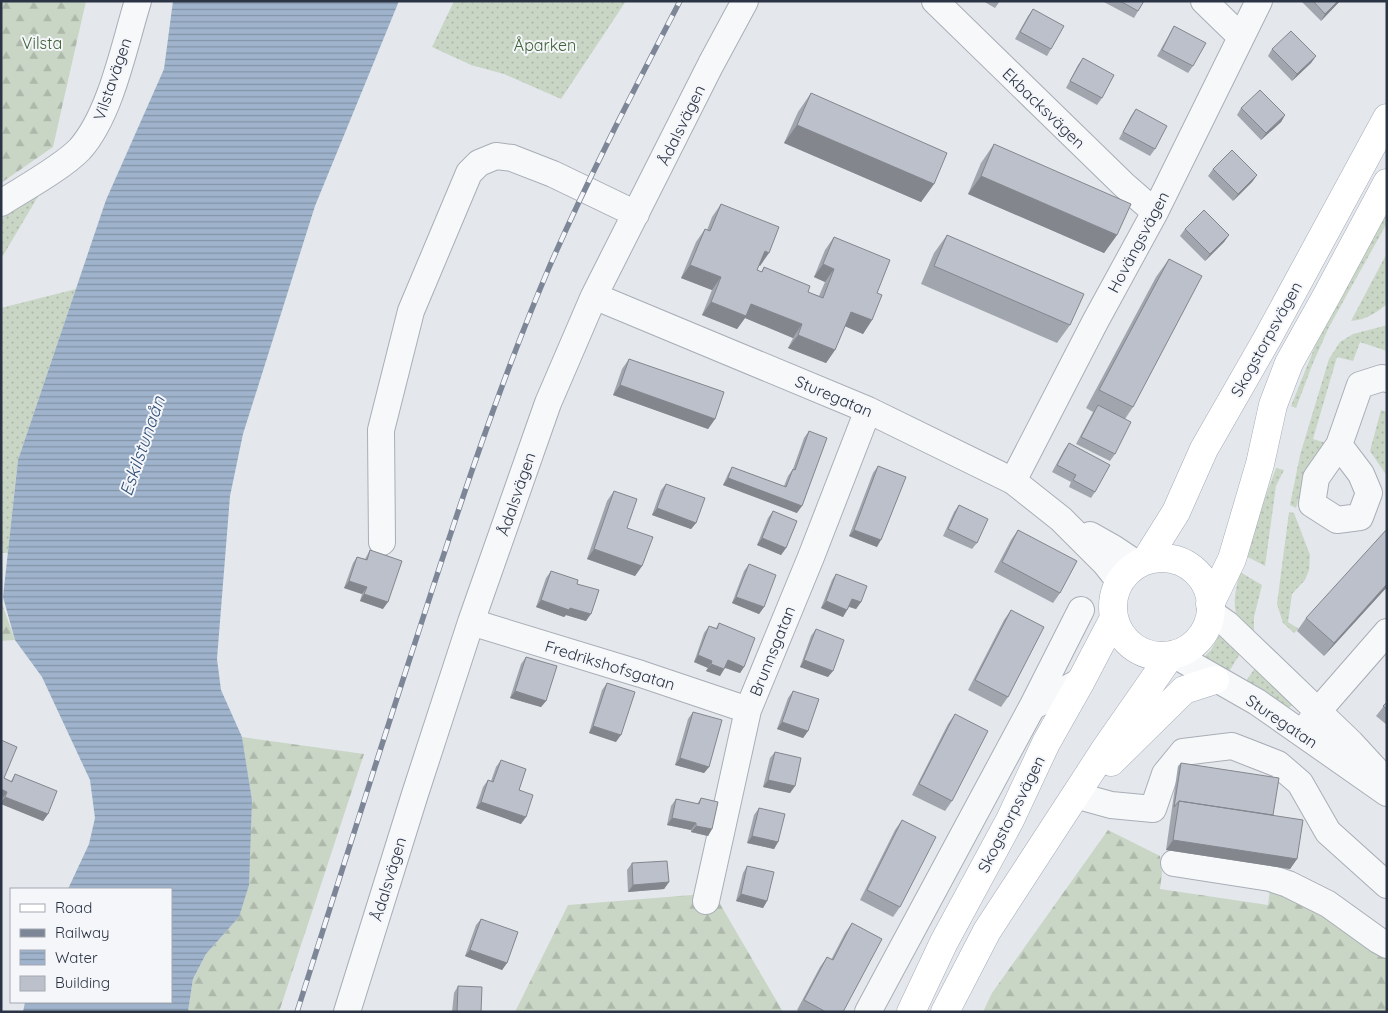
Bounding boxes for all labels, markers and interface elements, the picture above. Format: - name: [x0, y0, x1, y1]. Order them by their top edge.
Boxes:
- park label: Vilsta: [22, 33, 62, 53]
- street label: Vilstavägen: [89, 35, 135, 123]
- park label: Åparken: [514, 35, 576, 55]
- street label: Ekbacksvägen: [998, 64, 1090, 152]
- street label: Ådalsvägen: [653, 82, 709, 168]
- street label: Hovängsvägen: [1103, 188, 1173, 296]
- street label: Skogstorpsvägen: [1226, 278, 1306, 400]
- street label: Sturegatan: [792, 371, 876, 421]
- water label: Eskilstunaån: [114, 393, 170, 499]
- street label: Ådalsvägen: [492, 450, 540, 538]
- street label: Brunnsgatan: [745, 603, 799, 699]
- street label: Fredrikshofsgatan: [543, 636, 677, 694]
- street label: Sturegatan: [1242, 690, 1322, 752]
- street label: Skogstorpsvägen: [973, 752, 1049, 876]
- street label: Ådalsvägen: [366, 834, 410, 924]
- legend: [10, 888, 172, 1003]
- text: Road: [55, 898, 92, 917]
- text: Railway: [55, 923, 110, 942]
- text: Water: [55, 948, 98, 967]
- text: Building: [55, 973, 110, 992]

